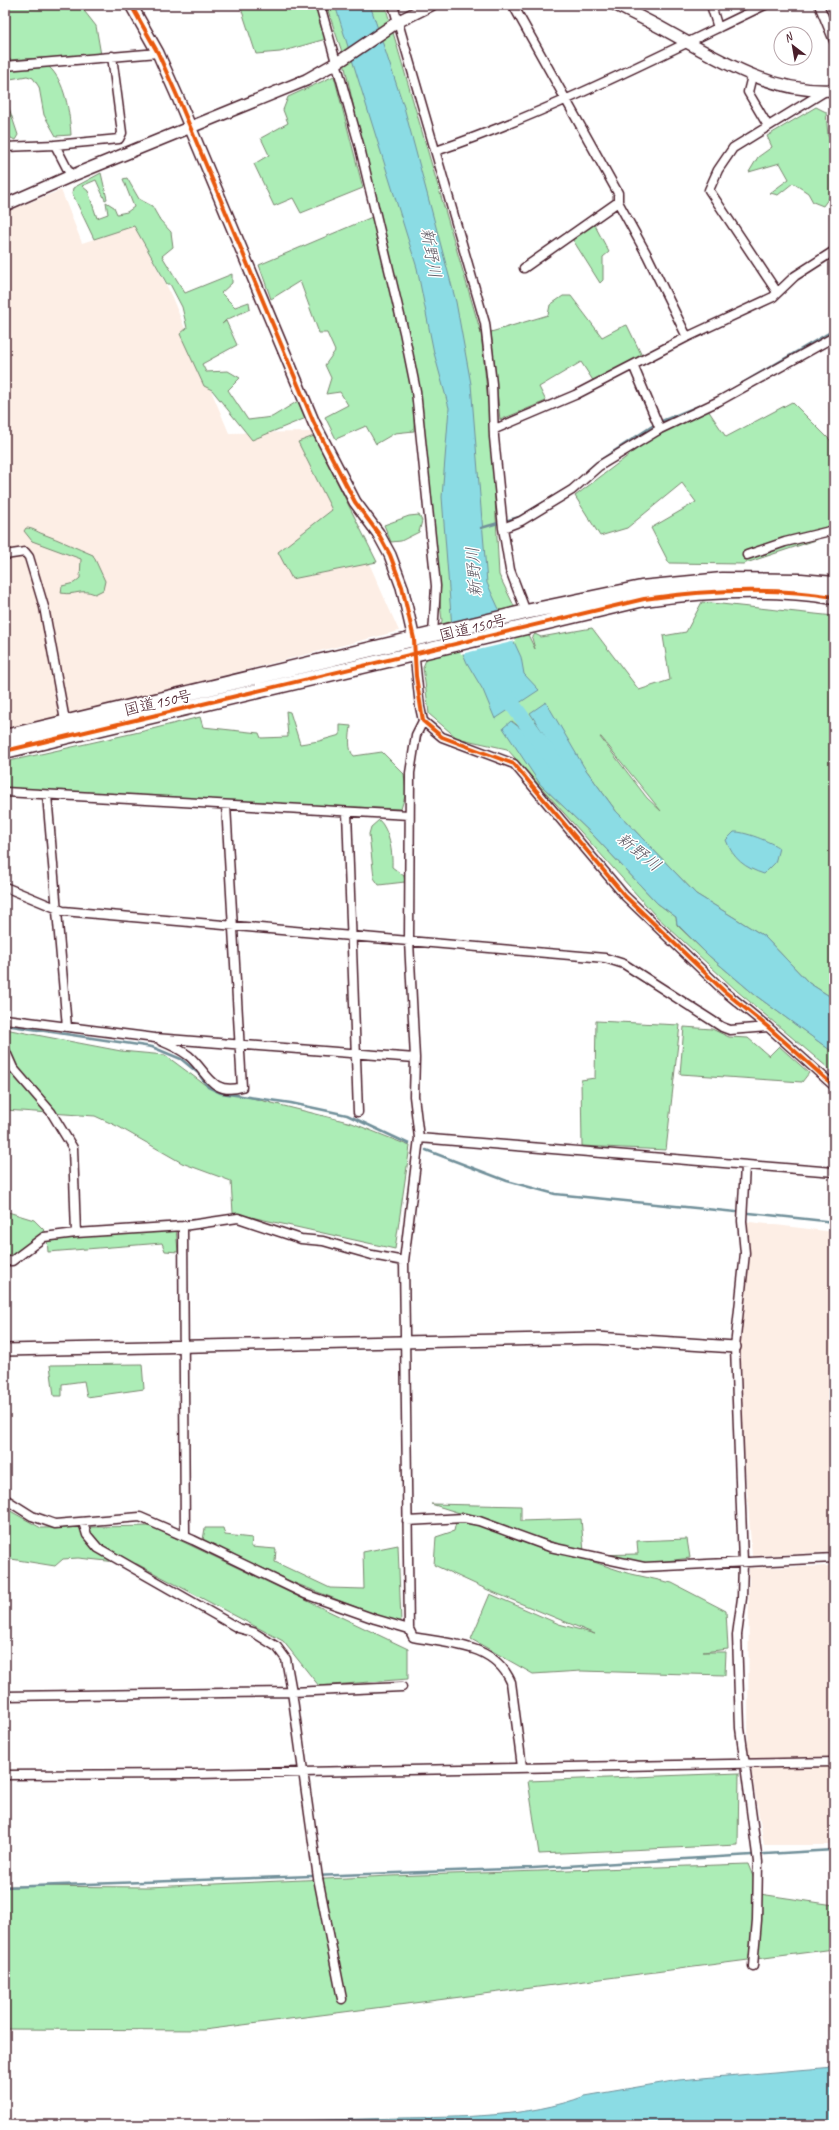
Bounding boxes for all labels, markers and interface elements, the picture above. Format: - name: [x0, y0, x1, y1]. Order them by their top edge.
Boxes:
- north arrow: [773, 26, 813, 66]
- text: N: [781, 29, 796, 45]
- water label: 新野川: [416, 226, 446, 280]
- water label: 新野川: [462, 546, 486, 598]
- street label: 国道150号: [437, 610, 509, 646]
- street label: 国道150号: [122, 685, 194, 721]
- water label: 新野川: [613, 828, 665, 876]

